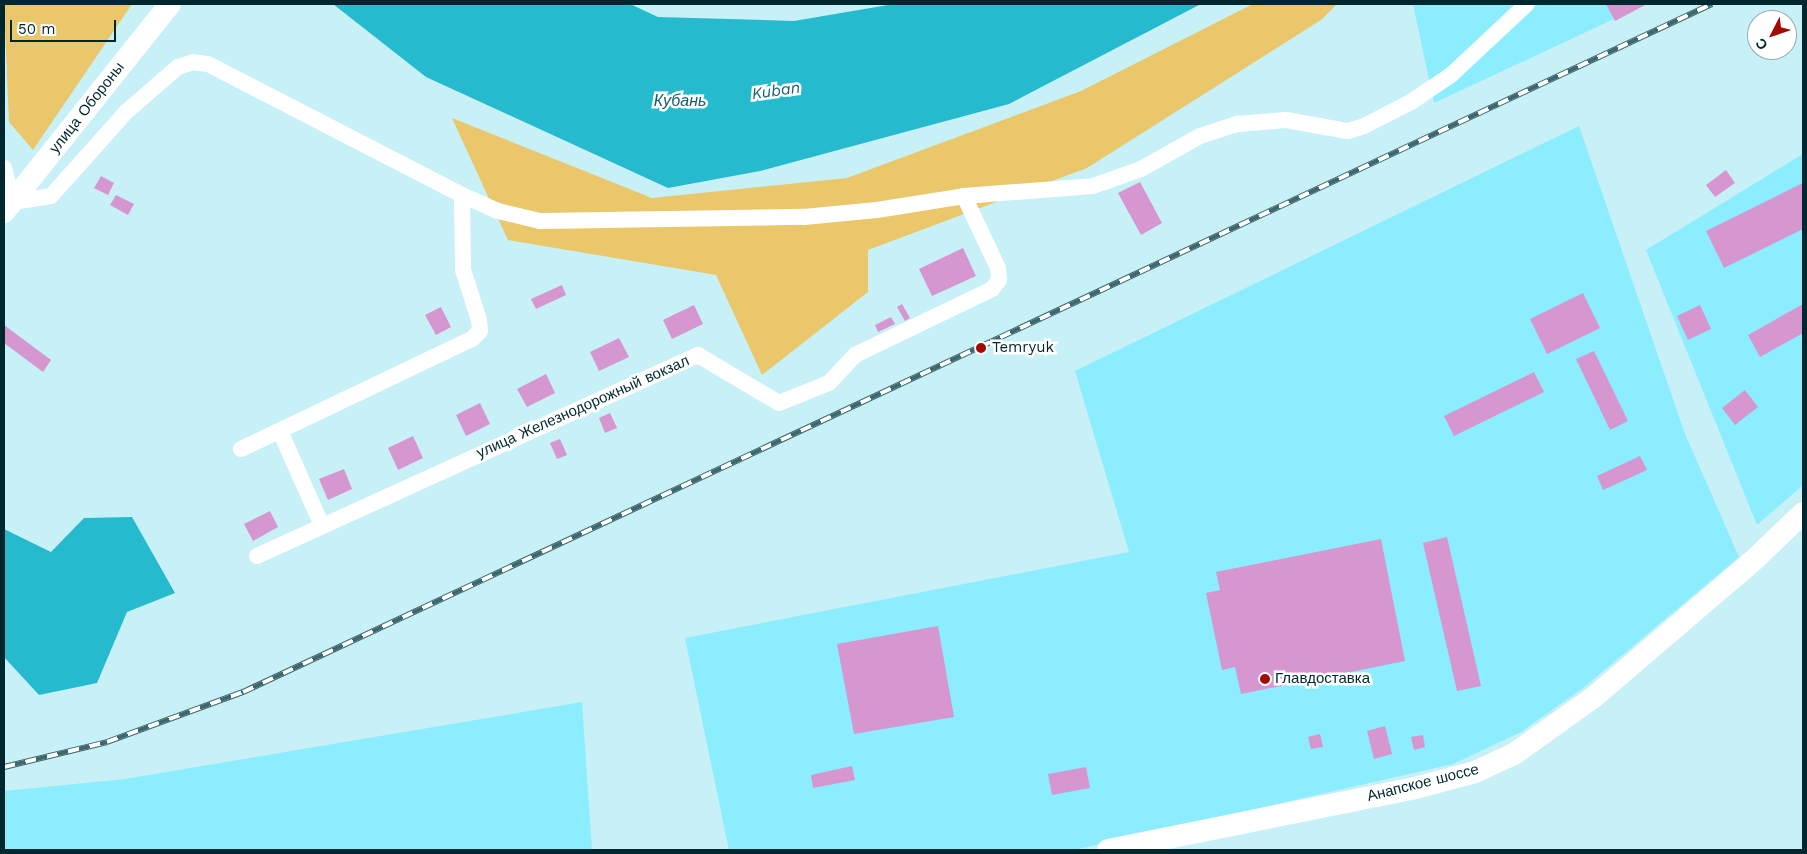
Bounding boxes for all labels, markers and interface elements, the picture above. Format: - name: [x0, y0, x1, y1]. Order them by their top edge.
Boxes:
- scale bar: [12, 10, 119, 42]
- north arrow: [1747, 10, 1797, 60]
- text: 50 m: [18, 20, 55, 38]
- text: С: [1752, 35, 1771, 53]
- street label: улица Обороны: [46, 59, 128, 157]
- water label: Kuban: [751, 78, 801, 104]
- water label: Кубань: [654, 91, 706, 111]
- place label: Temryuk: [992, 339, 1054, 357]
- marker: Temryuk: [974, 341, 988, 355]
- street label: улица Железнодорожный вокзал: [474, 352, 692, 462]
- place label: Главдоставка: [1275, 670, 1370, 688]
- marker: Главдоставка: [1259, 673, 1271, 685]
- street label: Анапское шоссе: [1365, 760, 1481, 806]

